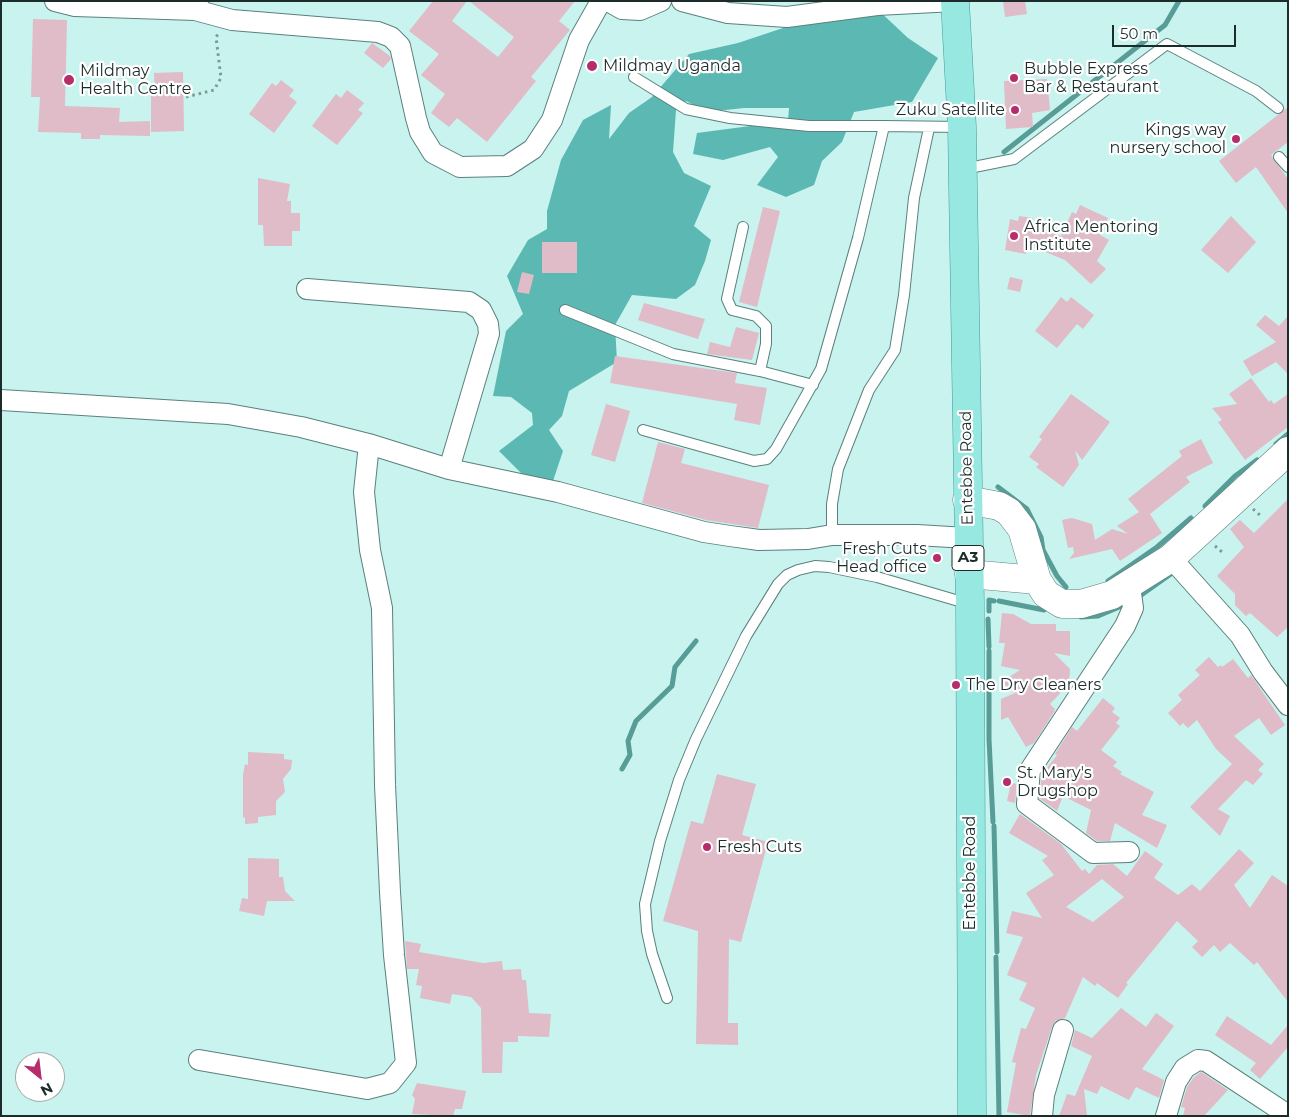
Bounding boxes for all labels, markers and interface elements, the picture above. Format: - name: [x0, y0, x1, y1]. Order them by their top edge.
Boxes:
- scale bar: [1114, 15, 1238, 47]
- text: 50 m: [1120, 24, 1158, 43]
- place label: Mildmay Uganda: [603, 56, 741, 76]
- marker: Mildmay Uganda: [585, 59, 599, 73]
- place label: Bubble Express Bar & Restaurant: [1024, 59, 1159, 97]
- place label: Mildmay Health Centre: [80, 61, 191, 99]
- marker: Bubble Express Bar & Restaurant: [1008, 72, 1020, 84]
- marker: Mildmay Health Centre: [62, 73, 76, 87]
- place label: Zuku Satellite: [896, 100, 1005, 120]
- marker: Zuku Satellite: [1009, 104, 1021, 116]
- place label: Kings way nursery school: [1110, 120, 1226, 158]
- marker: Kings way nursery school: [1230, 133, 1242, 145]
- place label: Africa Mentoring Institute: [1024, 217, 1158, 255]
- marker: Africa Mentoring Institute: [1008, 230, 1020, 242]
- street label: Entebbe Road: [956, 410, 978, 526]
- place label: Fresh Cuts Head office: [836, 539, 927, 577]
- road number: A3: [952, 546, 984, 570]
- marker: Fresh Cuts Head office: [931, 552, 943, 564]
- place label: The Dry Cleaners: [966, 675, 1101, 695]
- marker: The Dry Cleaners: [950, 679, 962, 691]
- place label: St. Mary's Drugshop: [1017, 763, 1098, 801]
- marker: St. Mary's Drugshop: [1001, 776, 1013, 788]
- street label: Entebbe Road: [960, 816, 980, 930]
- place label: Fresh Cuts: [717, 837, 802, 857]
- marker: Fresh Cuts: [701, 841, 713, 853]
- north arrow: [15, 1052, 65, 1102]
- text: N: [37, 1079, 56, 1100]

